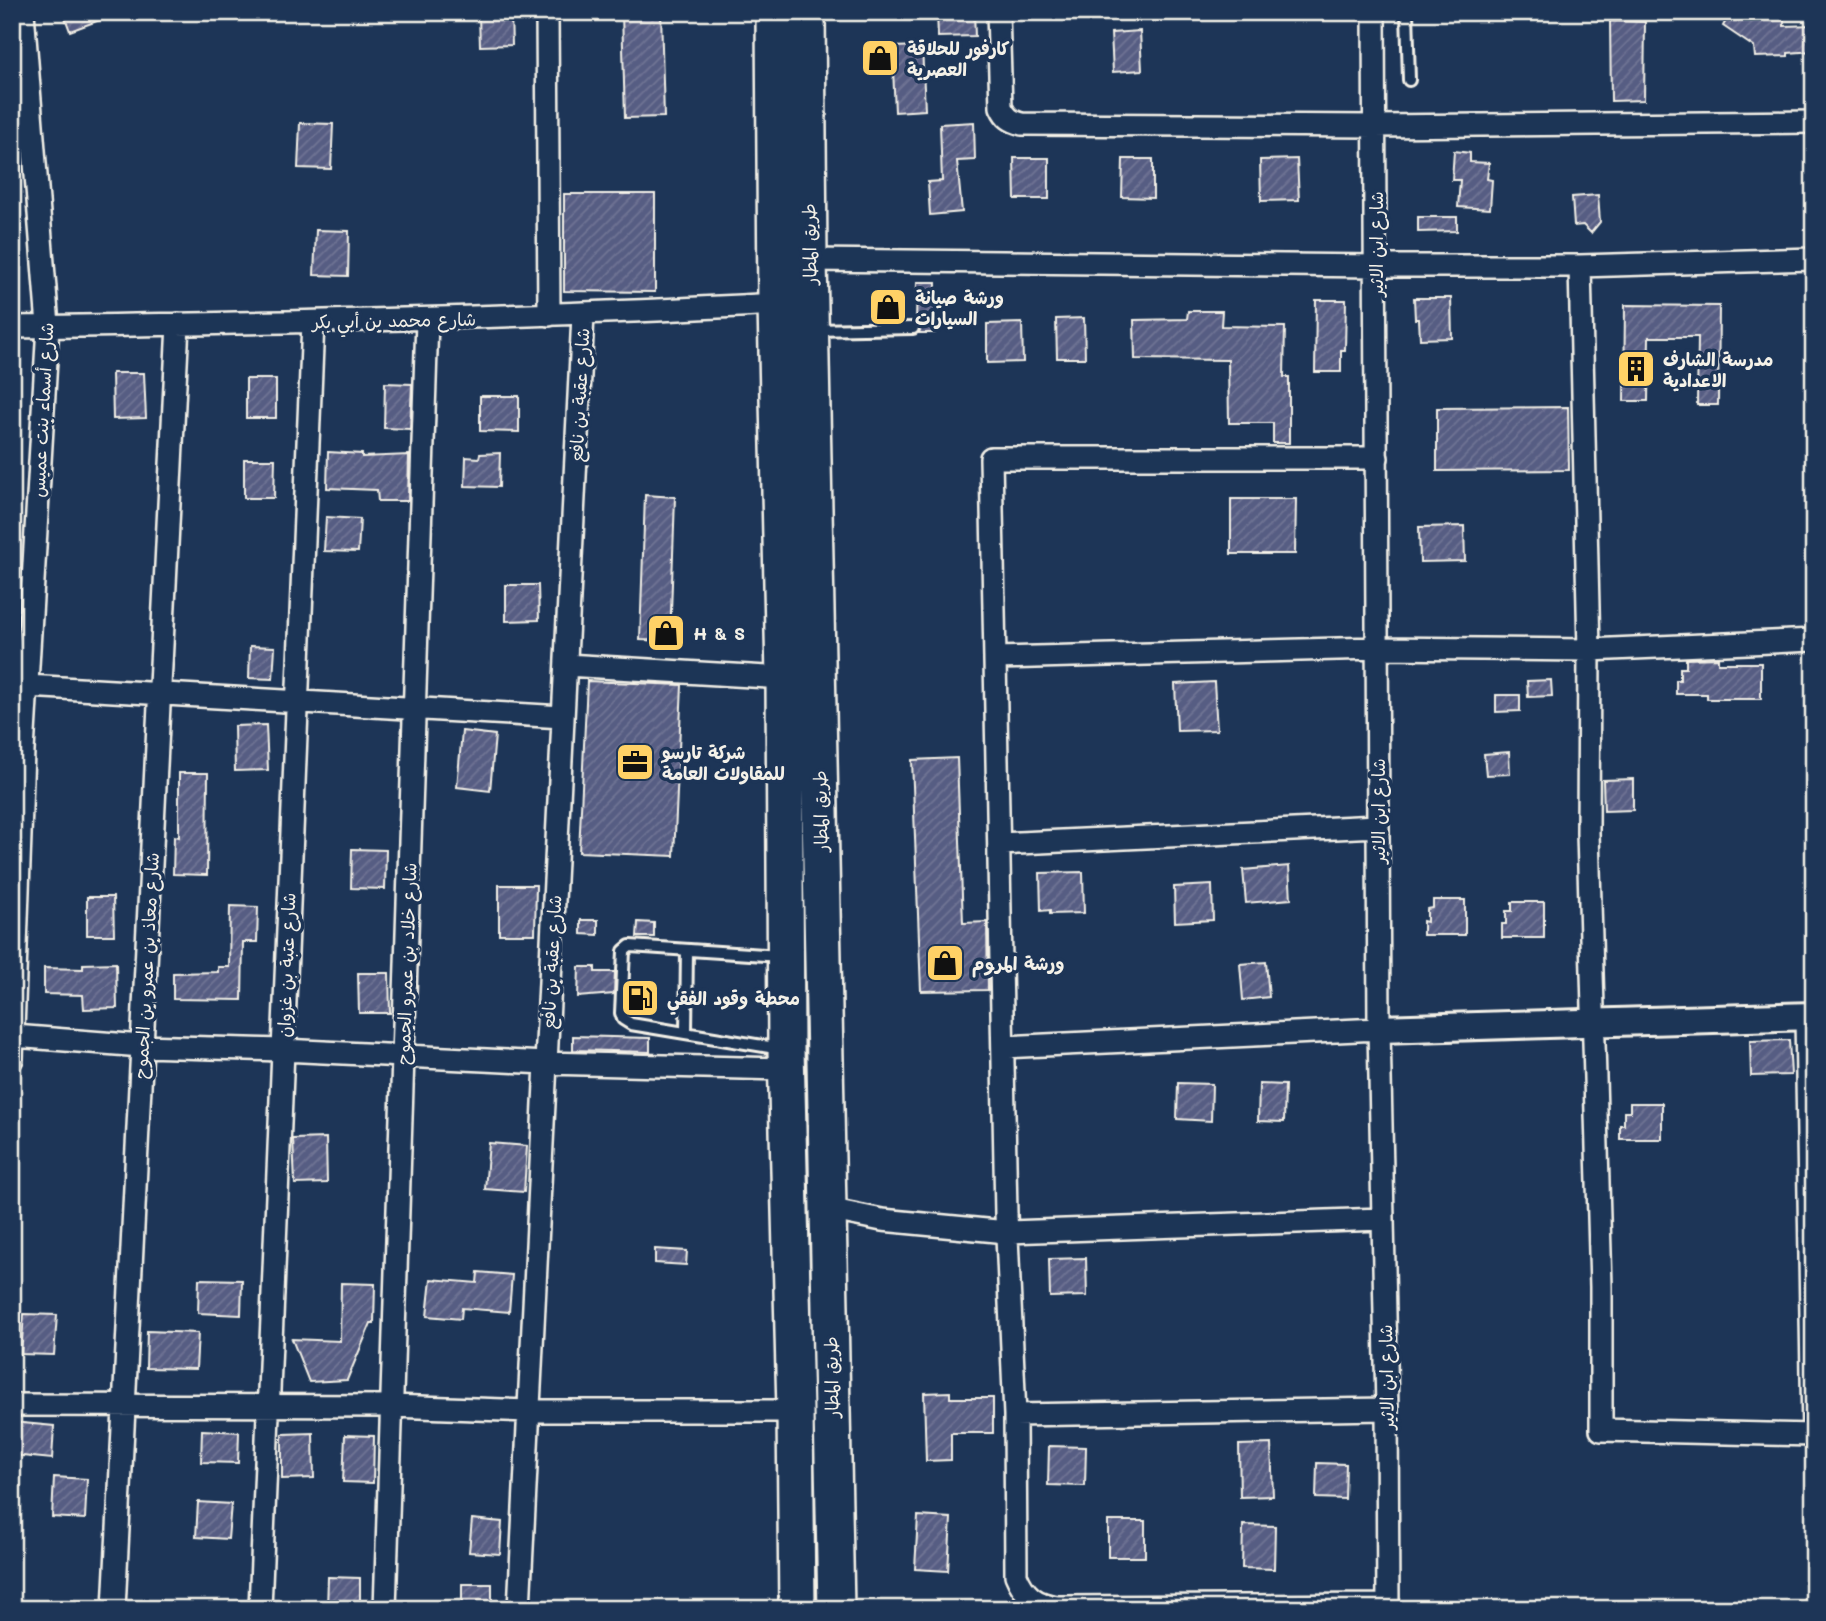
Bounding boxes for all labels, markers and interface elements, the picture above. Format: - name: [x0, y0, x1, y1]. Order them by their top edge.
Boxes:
- place label: كارفور للحلاقة العصرية: [907, 36, 1010, 81]
- shop icon: كارفور للحلاقة العصرية: [859, 37, 901, 79]
- street label: شارع ابن الاثير: [1364, 191, 1389, 299]
- street label: طريق المطار: [796, 203, 822, 287]
- place label: ورشة صيانة السيارات: [915, 285, 1004, 330]
- shop icon: ورشة صيانة السيارات: [867, 286, 909, 328]
- street label: شارع محمد بن أبي بكر: [310, 307, 476, 338]
- street label: شارع أسماء بنت عميس: [25, 322, 60, 498]
- street label: شارع عقبة بن نافع: [564, 327, 596, 463]
- place label: مدرسة الشارف الاعدادية: [1663, 347, 1773, 392]
- building icon: مدرسة الشارف الاعدادية: [1615, 348, 1657, 390]
- shop icon: H & S: [645, 612, 687, 654]
- place label: H & S: [693, 621, 745, 645]
- place label: شركة تارسو للمقاولات العامة: [660, 740, 785, 785]
- office icon: شركة تارسو للمقاولات العامة: [614, 741, 656, 783]
- street label: شارع ابن الاثير: [1366, 758, 1391, 866]
- street label: طريق المطار: [807, 770, 833, 854]
- street label: شارع معاذ بن عمرو بن الجموح: [128, 852, 165, 1080]
- street label: شارع خلاد بن عمرو الجموح: [390, 862, 423, 1066]
- street label: شارع عتبة بن غزوان: [271, 892, 302, 1038]
- street label: شارع عقبة بن نافع: [536, 894, 568, 1030]
- shop icon: ورشة المروم: [924, 942, 966, 984]
- place label: ورشة المروم: [972, 951, 1064, 978]
- fuel station icon: محطة وقود الفقي: [619, 977, 661, 1019]
- place label: محطة وقود الفقي: [667, 986, 800, 1015]
- street label: شارع ابن الاثير: [1373, 1324, 1400, 1432]
- street label: طريق المطار: [818, 1336, 844, 1420]

